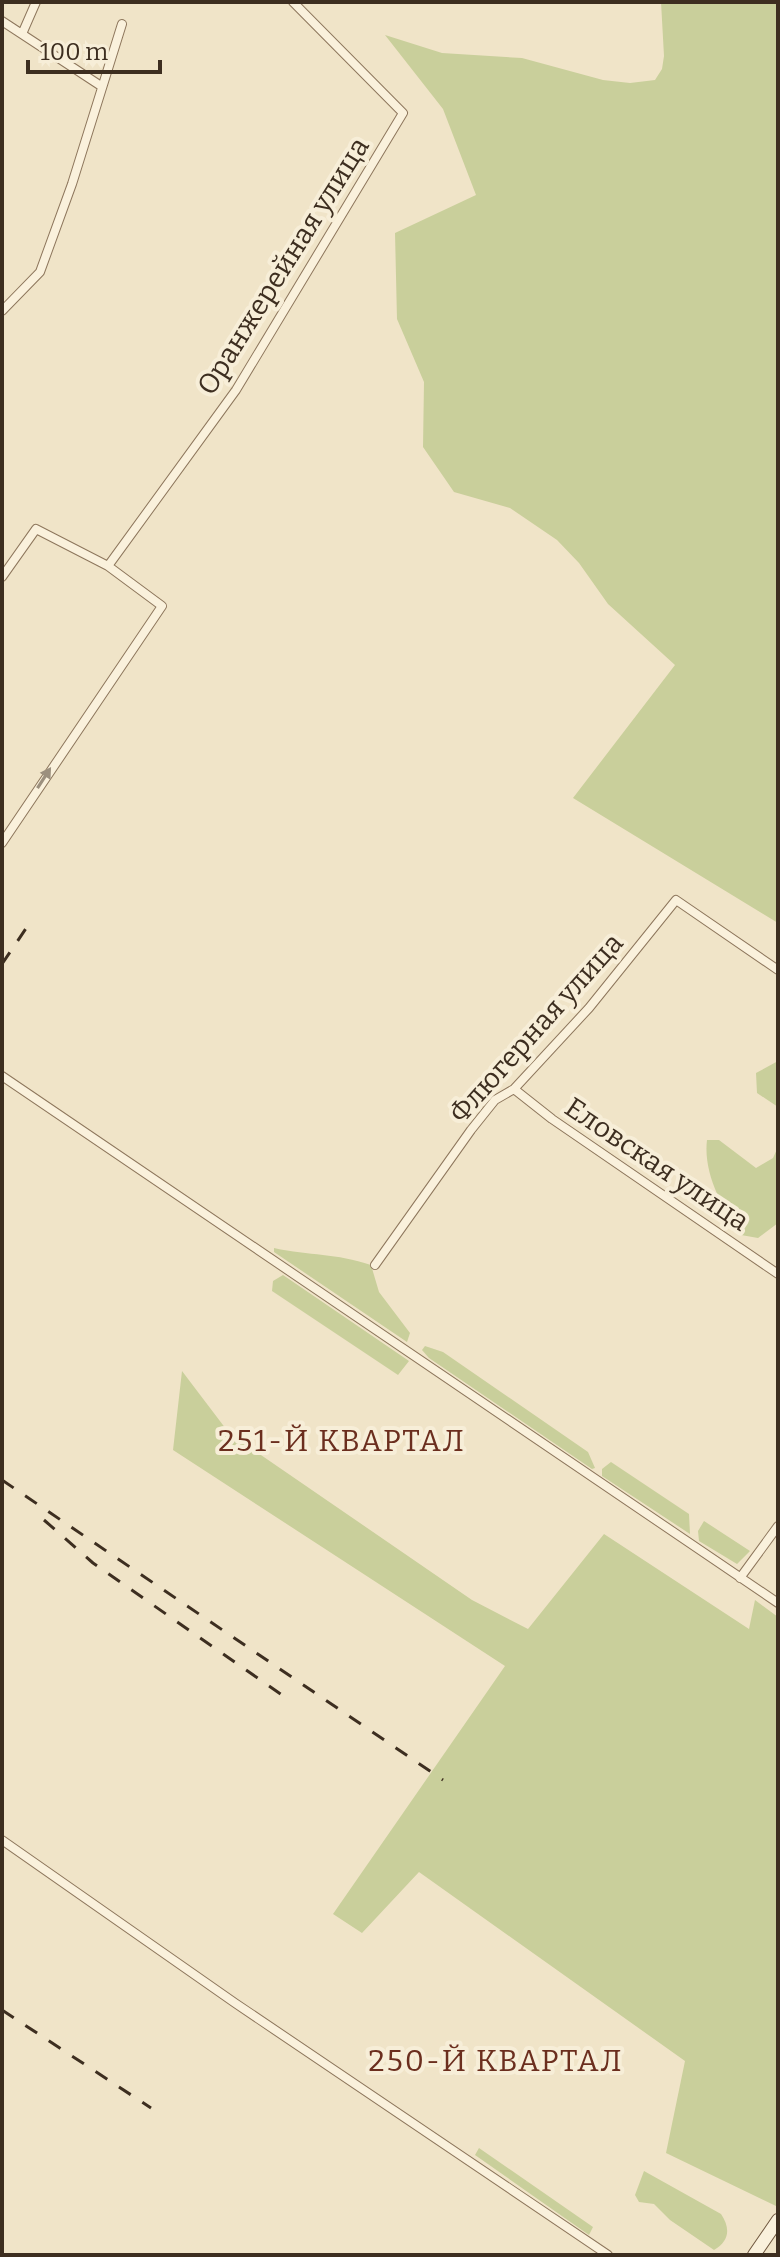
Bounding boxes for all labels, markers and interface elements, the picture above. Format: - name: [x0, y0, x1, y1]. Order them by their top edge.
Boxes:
- scale bar: [28, 24, 160, 74]
- text: 100 m: [40, 38, 108, 66]
- street label: Оранжерейная улица: [190, 131, 376, 401]
- one-way arrow: [36, 767, 51, 788]
- street label: Флюгерная улица: [442, 926, 630, 1130]
- street label: Еловская улица: [559, 1090, 755, 1238]
- district label: 251-Й КВАРТАЛ: [218, 1423, 466, 1459]
- district label: 250-Й КВАРТАЛ: [368, 2043, 624, 2079]

